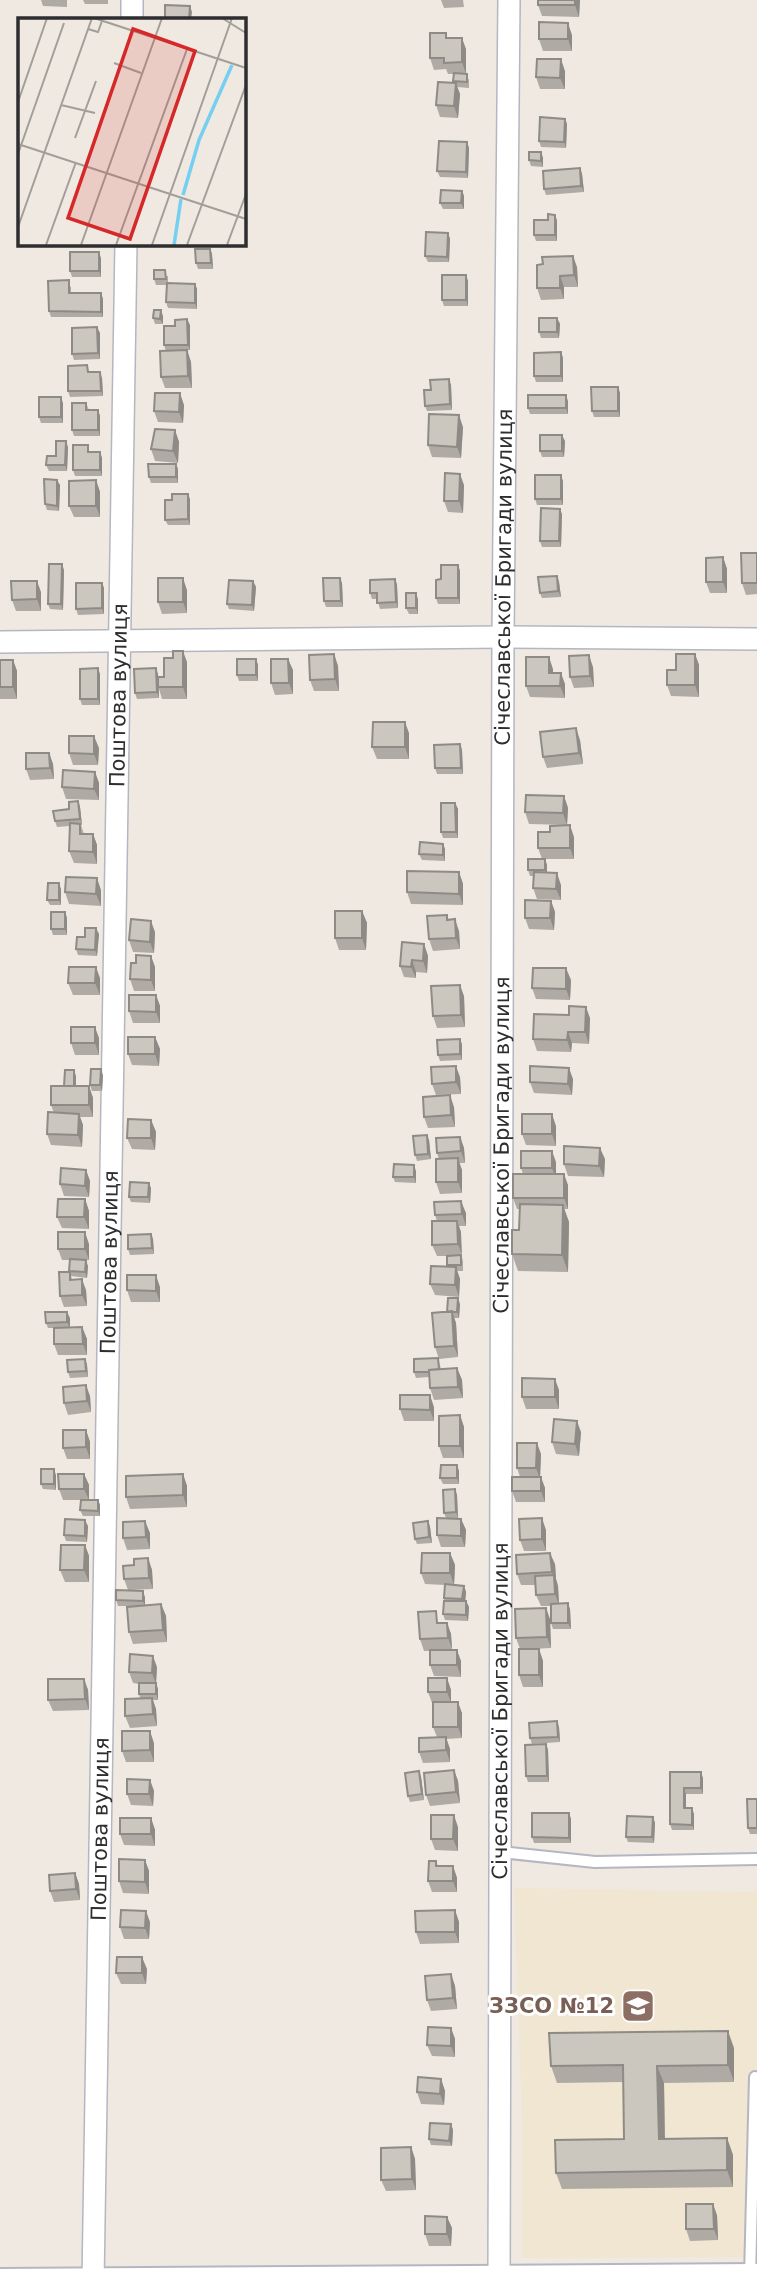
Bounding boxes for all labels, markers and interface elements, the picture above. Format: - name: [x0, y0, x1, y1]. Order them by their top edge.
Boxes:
- inset map: [18, 18, 245, 245]
- street label: Січеславської Бригади вулиця: [491, 408, 517, 746]
- street label: Поштова вулиця: [105, 603, 132, 787]
- street label: Січеславської Бригади вулиця: [489, 976, 514, 1314]
- street label: Поштова вулиця: [96, 1170, 123, 1354]
- street label: Січеславської Бригади вулиця: [488, 1542, 513, 1880]
- street label: Поштова вулиця: [87, 1737, 114, 1921]
- school or university icon: ЗЗСО №12: [619, 1987, 657, 2025]
- place label: ЗЗСО №12: [489, 1994, 614, 2018]

